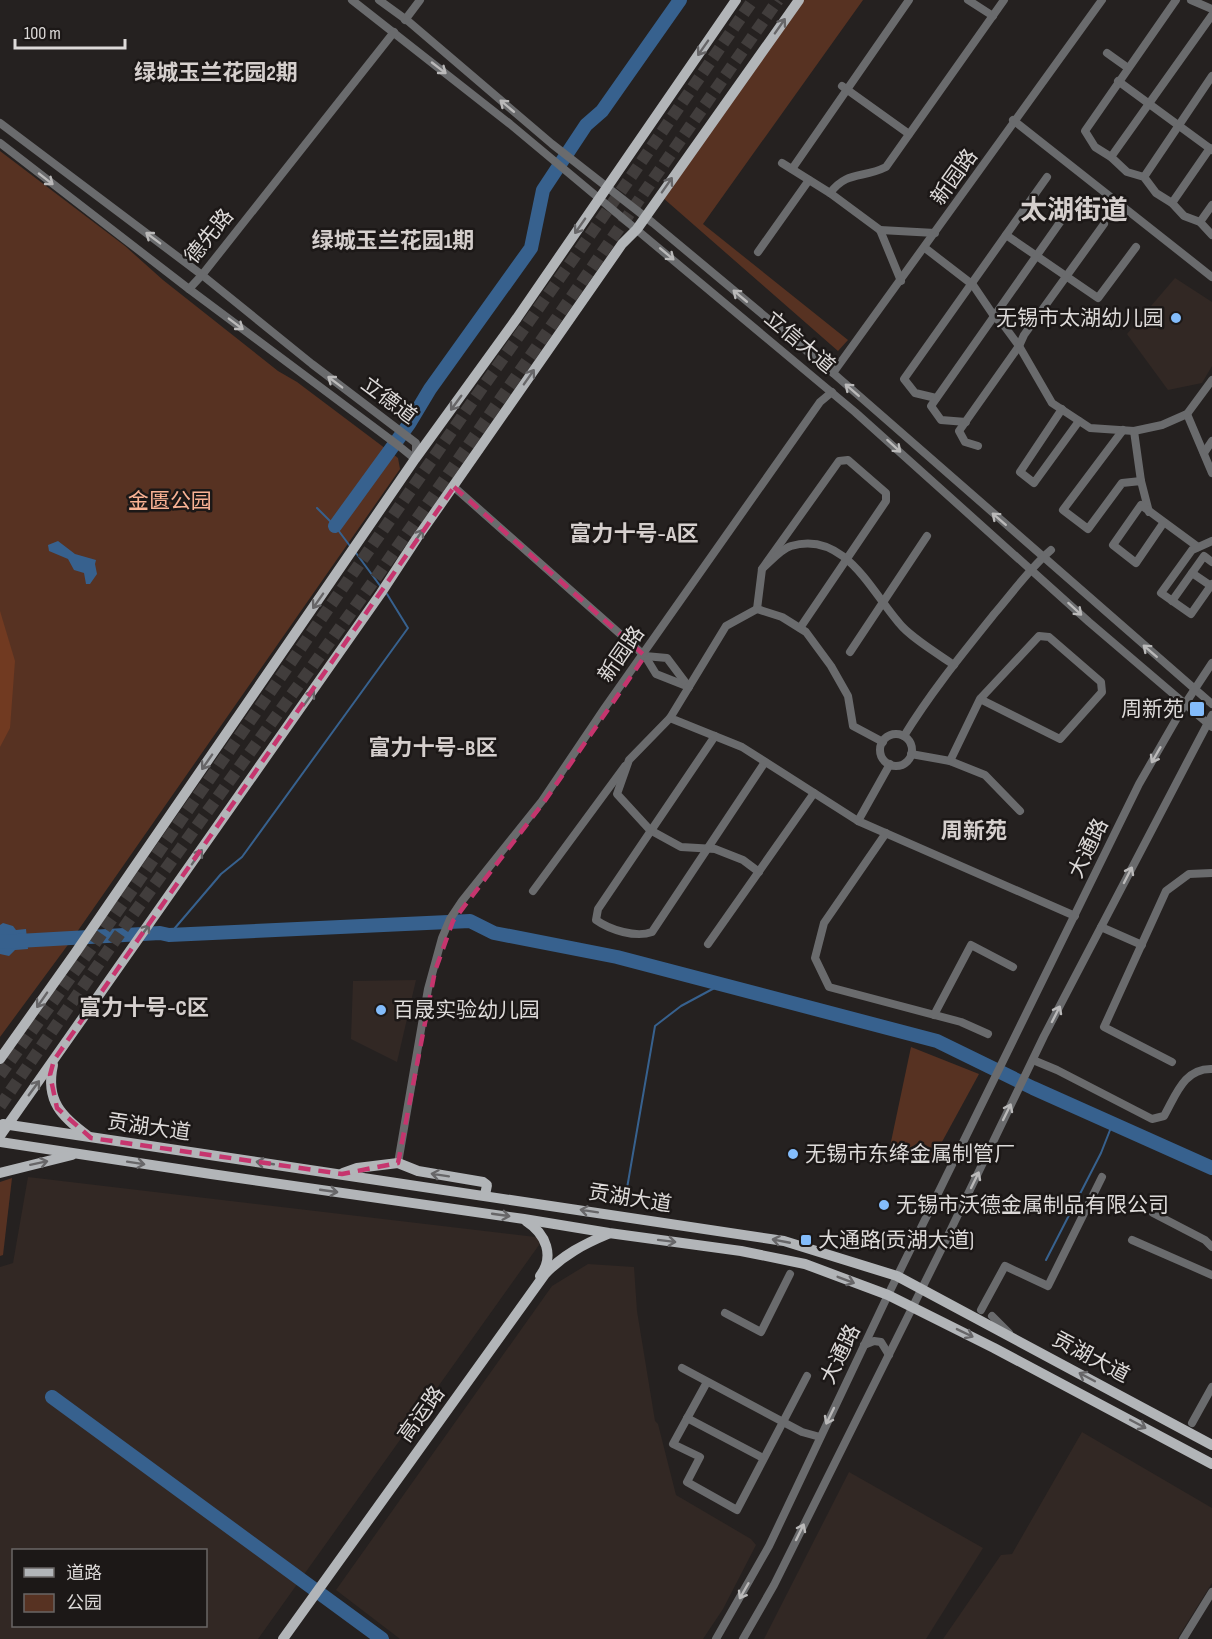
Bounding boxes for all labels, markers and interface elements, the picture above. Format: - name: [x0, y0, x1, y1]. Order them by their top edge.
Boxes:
- scale bar: [15, 12, 124, 50]
- one-way arrow: [774, 19, 787, 35]
- text: 100 m: [24, 23, 61, 44]
- one-way arrow: [697, 39, 709, 56]
- district label: 绿城玉兰花园2期: [134, 60, 298, 87]
- one-way arrow: [431, 62, 447, 75]
- one-way arrow: [500, 99, 515, 113]
- street label: 新园路: [926, 144, 983, 210]
- one-way arrow: [38, 173, 54, 186]
- one-way arrow: [661, 178, 673, 194]
- district label: 太湖街道: [1020, 195, 1128, 227]
- street label: 德先路: [180, 204, 239, 269]
- one-way arrow: [574, 218, 586, 234]
- district label: 绿城玉兰花园1期: [312, 228, 474, 255]
- one-way arrow: [145, 231, 161, 244]
- one-way arrow: [659, 248, 675, 261]
- one-way arrow: [732, 289, 748, 302]
- street label: 立信大道: [759, 306, 840, 379]
- place label: 无锡市太湖幼儿园: [996, 306, 1164, 331]
- marker: 无锡市太湖幼儿园: [1169, 311, 1183, 325]
- one-way arrow: [227, 318, 243, 330]
- one-way arrow: [523, 370, 535, 386]
- street label: 立德道: [356, 371, 421, 429]
- one-way arrow: [328, 375, 344, 388]
- one-way arrow: [845, 383, 860, 397]
- one-way arrow: [450, 394, 462, 410]
- one-way arrow: [886, 439, 901, 453]
- park label: 金匮公园: [128, 489, 212, 514]
- one-way arrow: [992, 512, 1007, 526]
- district label: 富力十号-A区: [570, 521, 698, 548]
- one-way arrow: [412, 530, 424, 546]
- one-way arrow: [312, 593, 324, 609]
- one-way arrow: [1068, 602, 1083, 616]
- street label: 新园路: [593, 621, 650, 687]
- one-way arrow: [1142, 645, 1158, 658]
- one-way arrow: [303, 690, 315, 706]
- place label: 周新苑: [1121, 697, 1184, 722]
- marker: 周新苑: [1188, 700, 1206, 718]
- district label: 富力十号-B区: [369, 735, 497, 762]
- one-way arrow: [1150, 746, 1162, 763]
- one-way arrow: [201, 753, 213, 769]
- street label: 大通路: [1063, 814, 1113, 882]
- district label: 周新苑: [941, 818, 1007, 845]
- one-way arrow: [191, 850, 203, 866]
- one-way arrow: [1122, 866, 1134, 884]
- one-way arrow: [138, 925, 150, 941]
- one-way arrow: [36, 991, 48, 1007]
- district label: 富力十号-C区: [79, 995, 209, 1022]
- place label: 百晟实验幼儿园: [393, 998, 540, 1023]
- marker: 百晟实验幼儿园: [374, 1003, 388, 1017]
- one-way arrow: [1051, 1005, 1062, 1023]
- one-way arrow: [27, 1080, 40, 1096]
- one-way arrow: [1002, 1104, 1014, 1122]
- street label: 贡湖大道: [106, 1109, 192, 1146]
- place label: 无锡市东绛金属制管厂: [805, 1142, 1015, 1167]
- marker: 无锡市东绛金属制管厂: [786, 1147, 800, 1161]
- one-way arrow: [29, 1156, 48, 1168]
- one-way arrow: [256, 1157, 275, 1168]
- one-way arrow: [126, 1158, 146, 1169]
- one-way arrow: [431, 1169, 451, 1180]
- one-way arrow: [970, 1171, 981, 1189]
- street label: 贡湖大道: [586, 1180, 673, 1217]
- one-way arrow: [319, 1186, 339, 1197]
- place label: 无锡市沃德金属制品有限公司: [896, 1193, 1169, 1218]
- marker: 无锡市沃德金属制品有限公司: [877, 1198, 891, 1212]
- one-way arrow: [579, 1205, 599, 1216]
- one-way arrow: [491, 1210, 511, 1221]
- place label: 大通路(贡湖大道): [818, 1228, 974, 1253]
- marker: 大通路(贡湖大道): [799, 1233, 813, 1247]
- one-way arrow: [772, 1235, 792, 1246]
- one-way arrow: [657, 1236, 676, 1247]
- one-way arrow: [837, 1275, 855, 1286]
- street label: 大通路: [815, 1320, 865, 1388]
- street label: 贡湖大道: [1048, 1327, 1134, 1388]
- one-way arrow: [956, 1328, 974, 1340]
- one-way arrow: [1078, 1371, 1096, 1382]
- street label: 高运路: [393, 1381, 450, 1447]
- one-way arrow: [823, 1407, 835, 1425]
- one-way arrow: [1128, 1419, 1146, 1430]
- one-way arrow: [795, 1524, 807, 1542]
- legend: [12, 1549, 207, 1627]
- text: 道路: [66, 1563, 102, 1584]
- one-way arrow: [738, 1582, 750, 1599]
- text: 公园: [66, 1593, 102, 1614]

